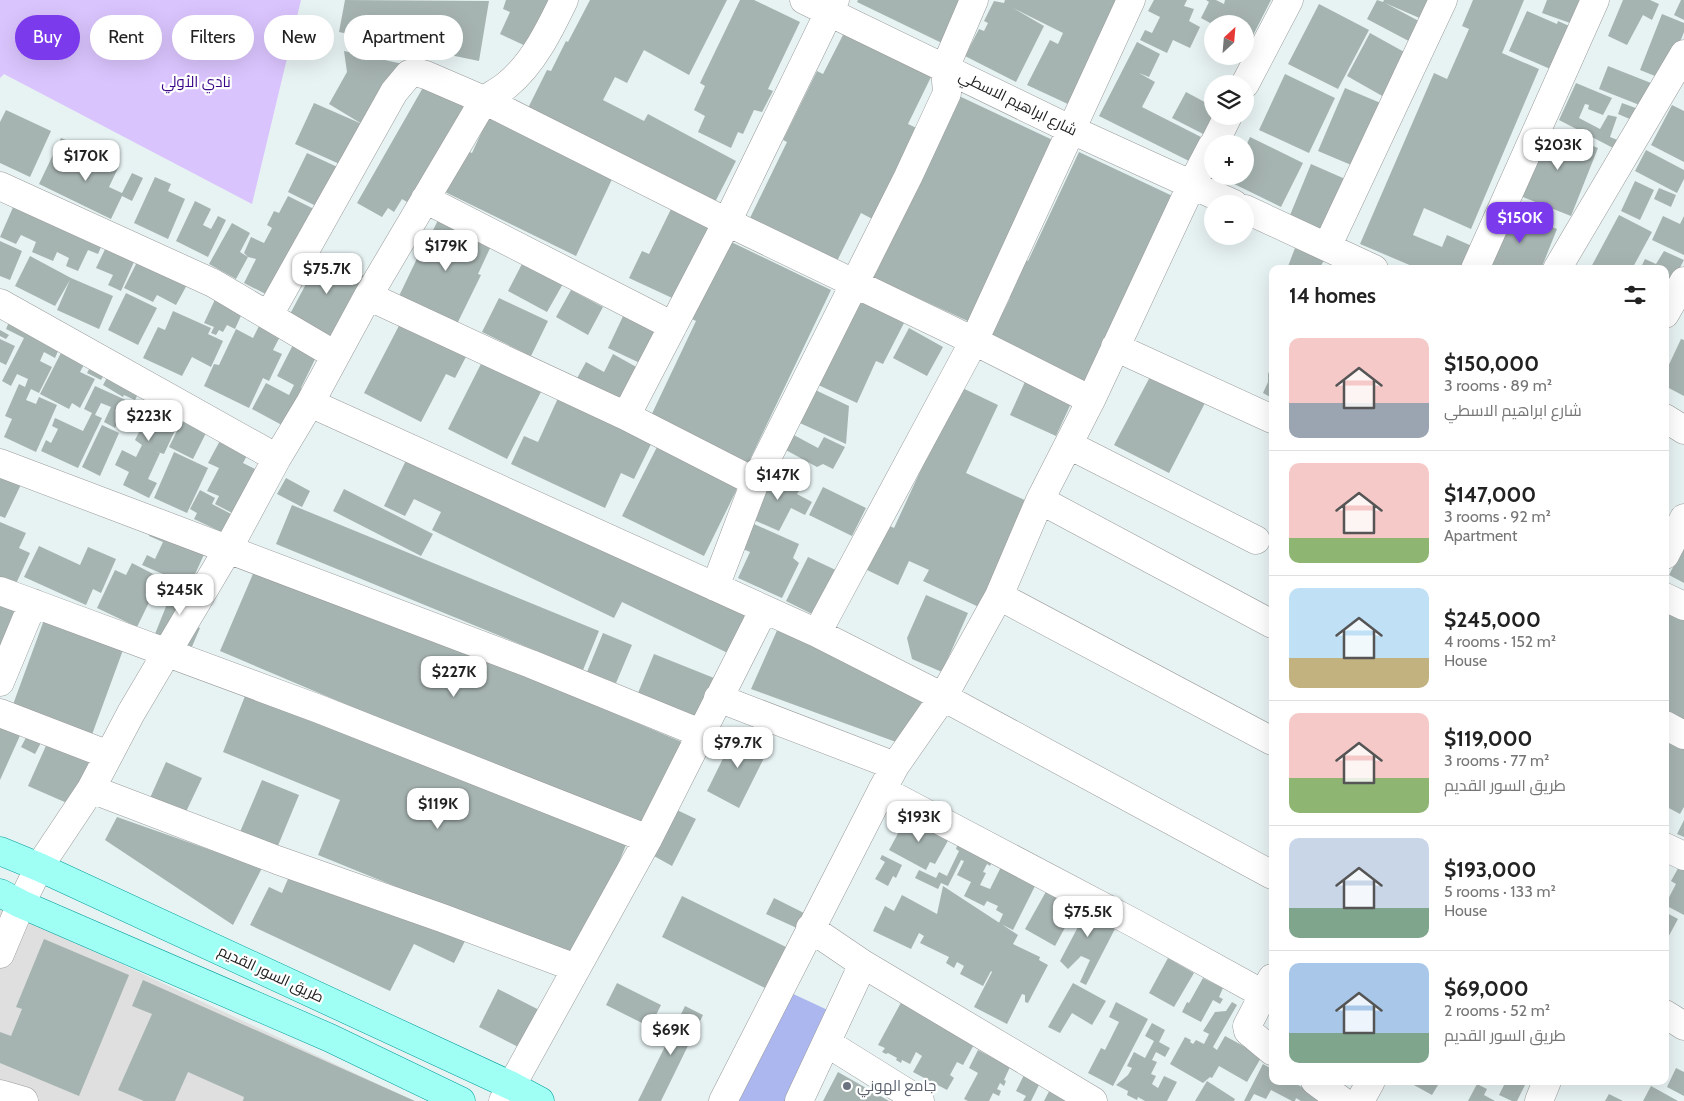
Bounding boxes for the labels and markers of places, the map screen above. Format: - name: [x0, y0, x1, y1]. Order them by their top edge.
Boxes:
- pin: $203K: [1523, 128, 1593, 171]
- pin: $170K: [51, 140, 121, 182]
- pin: $150K: [1485, 202, 1555, 244]
- pin: $179K: [411, 230, 481, 272]
- pin: $75.7K: [286, 252, 368, 295]
- pin: $223K: [114, 400, 184, 442]
- pin: $147K: [743, 458, 813, 501]
- pin: $245K: [145, 574, 215, 616]
- pin: $227K: [419, 656, 489, 698]
- pin: $79.7K: [697, 726, 779, 769]
- pin: $119K: [403, 788, 473, 830]
- pin: $193K: [884, 800, 954, 843]
- pin: $75.5K: [1047, 896, 1129, 938]
- pin: $69K: [641, 1014, 701, 1056]
- place label: جامع الهوني: [857, 1077, 936, 1098]
- marker: جامع الهوني: [841, 1080, 853, 1092]

